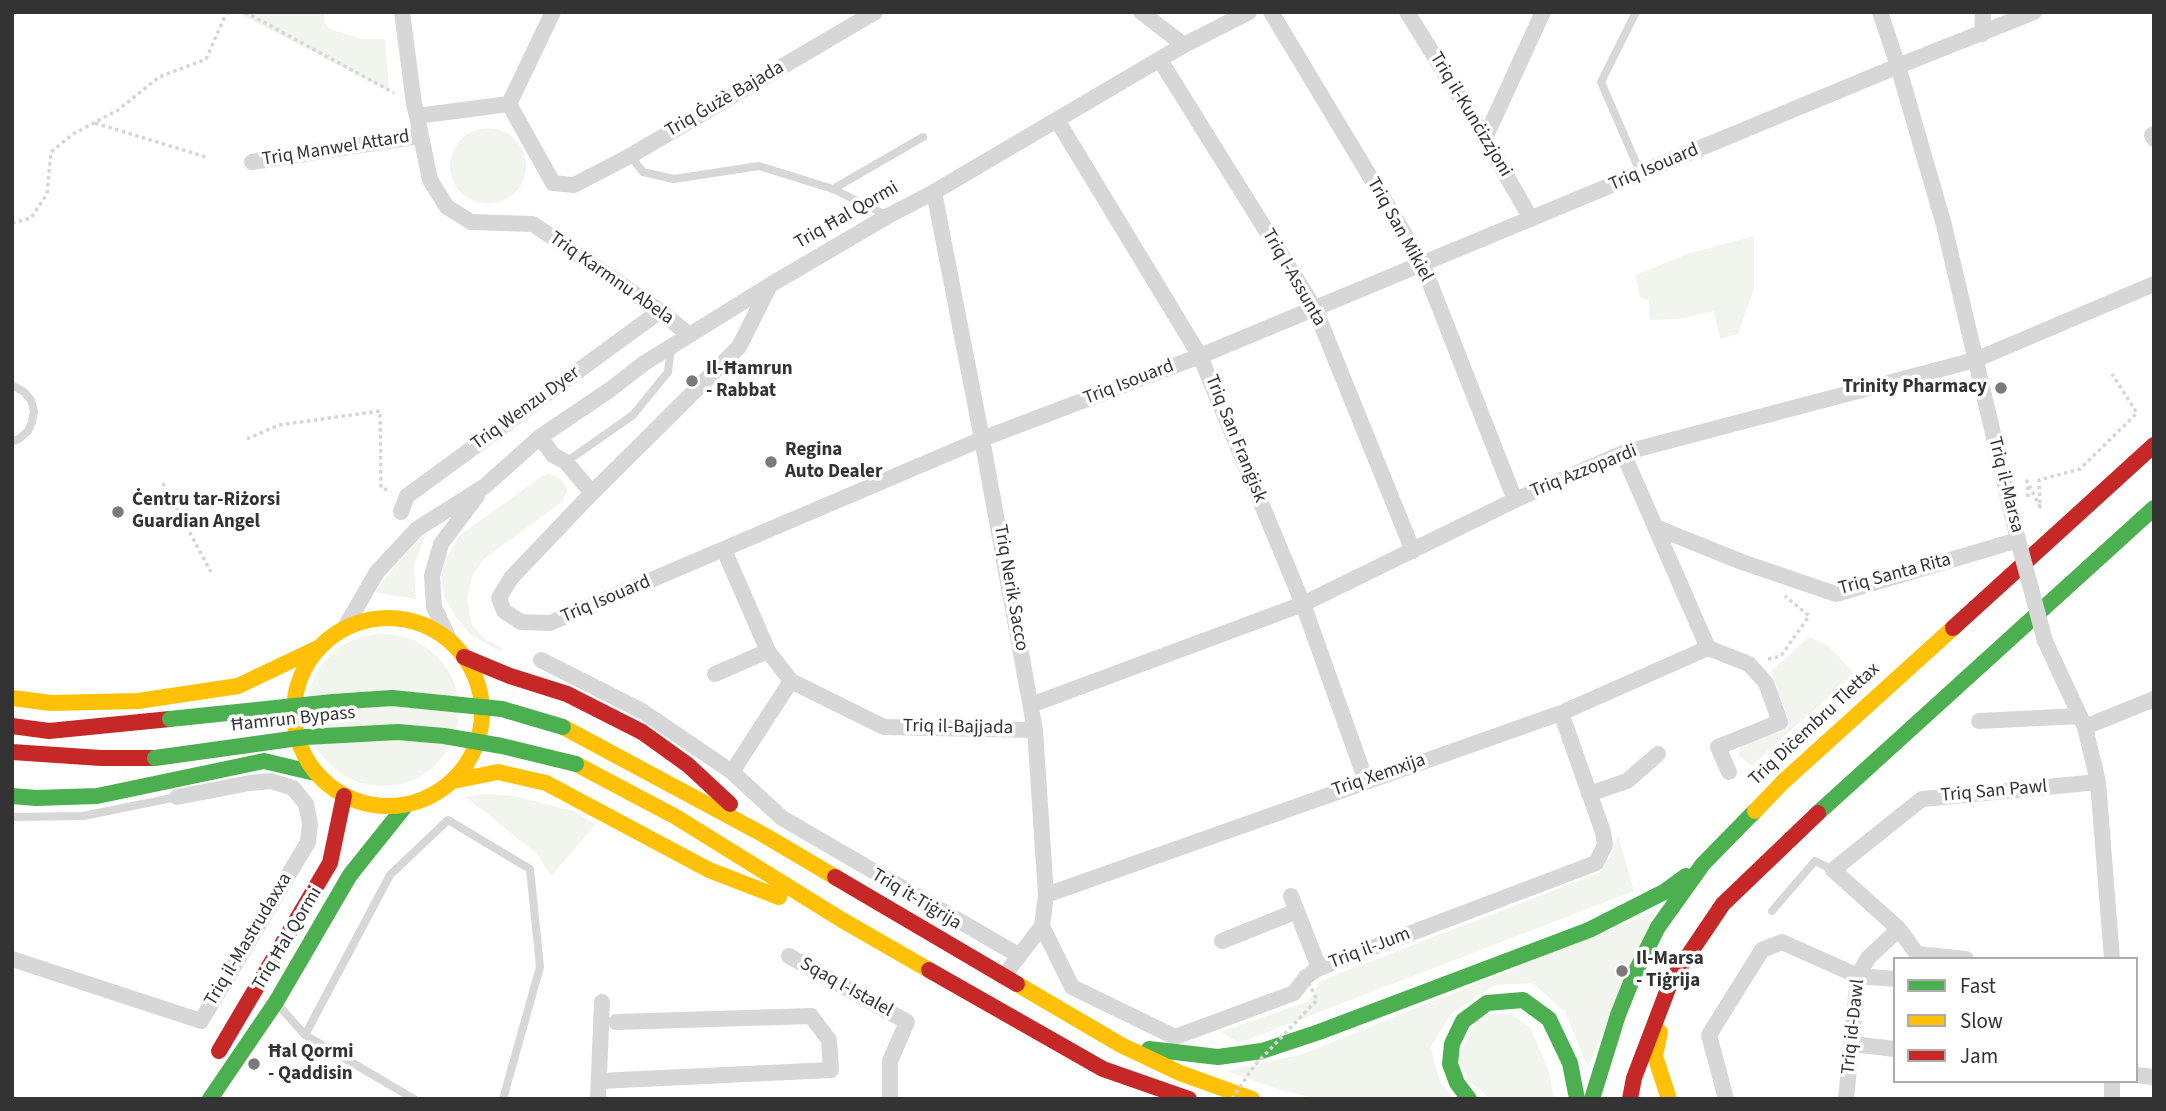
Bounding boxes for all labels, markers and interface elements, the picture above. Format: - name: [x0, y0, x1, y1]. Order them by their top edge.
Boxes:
- street label: Triq il-Kunċizzjoni: [1424, 49, 1516, 181]
- street label: Triq Ġużè Bajada: [662, 57, 788, 143]
- street label: Triq Manwel Attard: [261, 126, 411, 172]
- street label: Triq Isouard: [1606, 139, 1702, 197]
- street label: Triq San Mikiel: [1361, 174, 1437, 286]
- street label: Triq Ħal Qormi: [791, 177, 903, 255]
- street label: Triq l-Assunta: [1256, 225, 1330, 331]
- street label: Triq Karmnu Abela: [544, 227, 678, 331]
- street label: Triq Isouard: [1081, 355, 1177, 411]
- place label: Il-Ħamrun - Rabbat: [706, 359, 793, 403]
- street label: Triq Wenzu Dyer: [467, 362, 585, 456]
- street label: Triq San Franġisk: [1199, 372, 1271, 506]
- marker: Il-Ħamrun - Rabbat: [684, 373, 700, 389]
- place label: Trinity Pharmacy: [1842, 377, 1987, 399]
- marker: Trinity Pharmacy: [1993, 380, 2009, 396]
- street label: Triq il-Marsa: [1982, 435, 2028, 535]
- place label: Regina Auto Dealer: [785, 440, 882, 484]
- street label: Triq Azzopardi: [1527, 440, 1641, 504]
- marker: Regina Auto Dealer: [763, 454, 779, 470]
- place label: Ċentru tar-Riżorsi Guardian Angel: [132, 490, 280, 534]
- marker: Ċentru tar-Riżorsi Guardian Angel: [110, 504, 126, 520]
- street label: Triq Nerik Sacco: [988, 523, 1032, 653]
- street label: Triq Santa Rita: [1836, 549, 1954, 601]
- street label: Triq Isouard: [558, 571, 654, 629]
- street label: Triq Diċembru Tlettax: [1745, 659, 1885, 791]
- street label: Ħamrun Bypass: [230, 702, 356, 738]
- street label: Triq il-Bajjada: [903, 716, 1013, 740]
- street label: Triq Xemxija: [1329, 749, 1429, 803]
- street label: Triq San Pawl: [1940, 776, 2048, 808]
- street label: Triq it-Tiġrija: [867, 864, 965, 936]
- street label: Triq il-Mastrudaxxa: [200, 869, 298, 1011]
- street label: Triq Ħal Qormi: [248, 883, 328, 995]
- street label: Triq il-Jum: [1326, 923, 1414, 975]
- place label: Il-Marsa - Tiġrija: [1636, 949, 1704, 993]
- street label: Sqaq l-Istalel: [796, 953, 896, 1023]
- legend: [1893, 957, 2138, 1083]
- marker: Il-Marsa - Tiġrija: [1614, 963, 1630, 979]
- text: Fast: [1960, 971, 1996, 1001]
- street label: Triq id-Dawl: [1838, 978, 1870, 1076]
- text: Slow: [1960, 1006, 2003, 1036]
- text: Jam: [1960, 1041, 1998, 1071]
- place label: Ħal Qormi - Qaddisin: [268, 1042, 353, 1086]
- marker: Ħal Qormi - Qaddisin: [246, 1056, 262, 1072]

